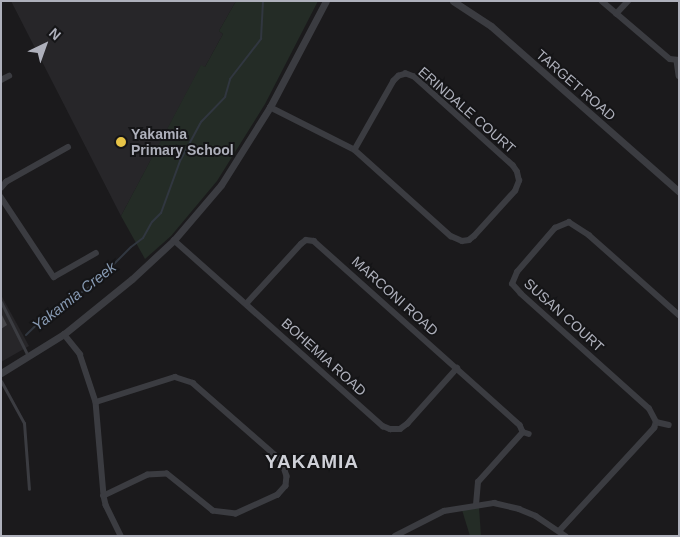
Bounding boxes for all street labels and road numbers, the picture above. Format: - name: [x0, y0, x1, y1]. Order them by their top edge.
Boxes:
- street label: TARGET ROAD: [533, 46, 619, 124]
- street label: ERINDALE COURT: [415, 63, 519, 157]
- street label: MARCONI ROAD: [348, 253, 442, 339]
- street label: SUSAN COURT: [521, 275, 607, 355]
- street label: BOHEMIA ROAD: [278, 314, 370, 400]

